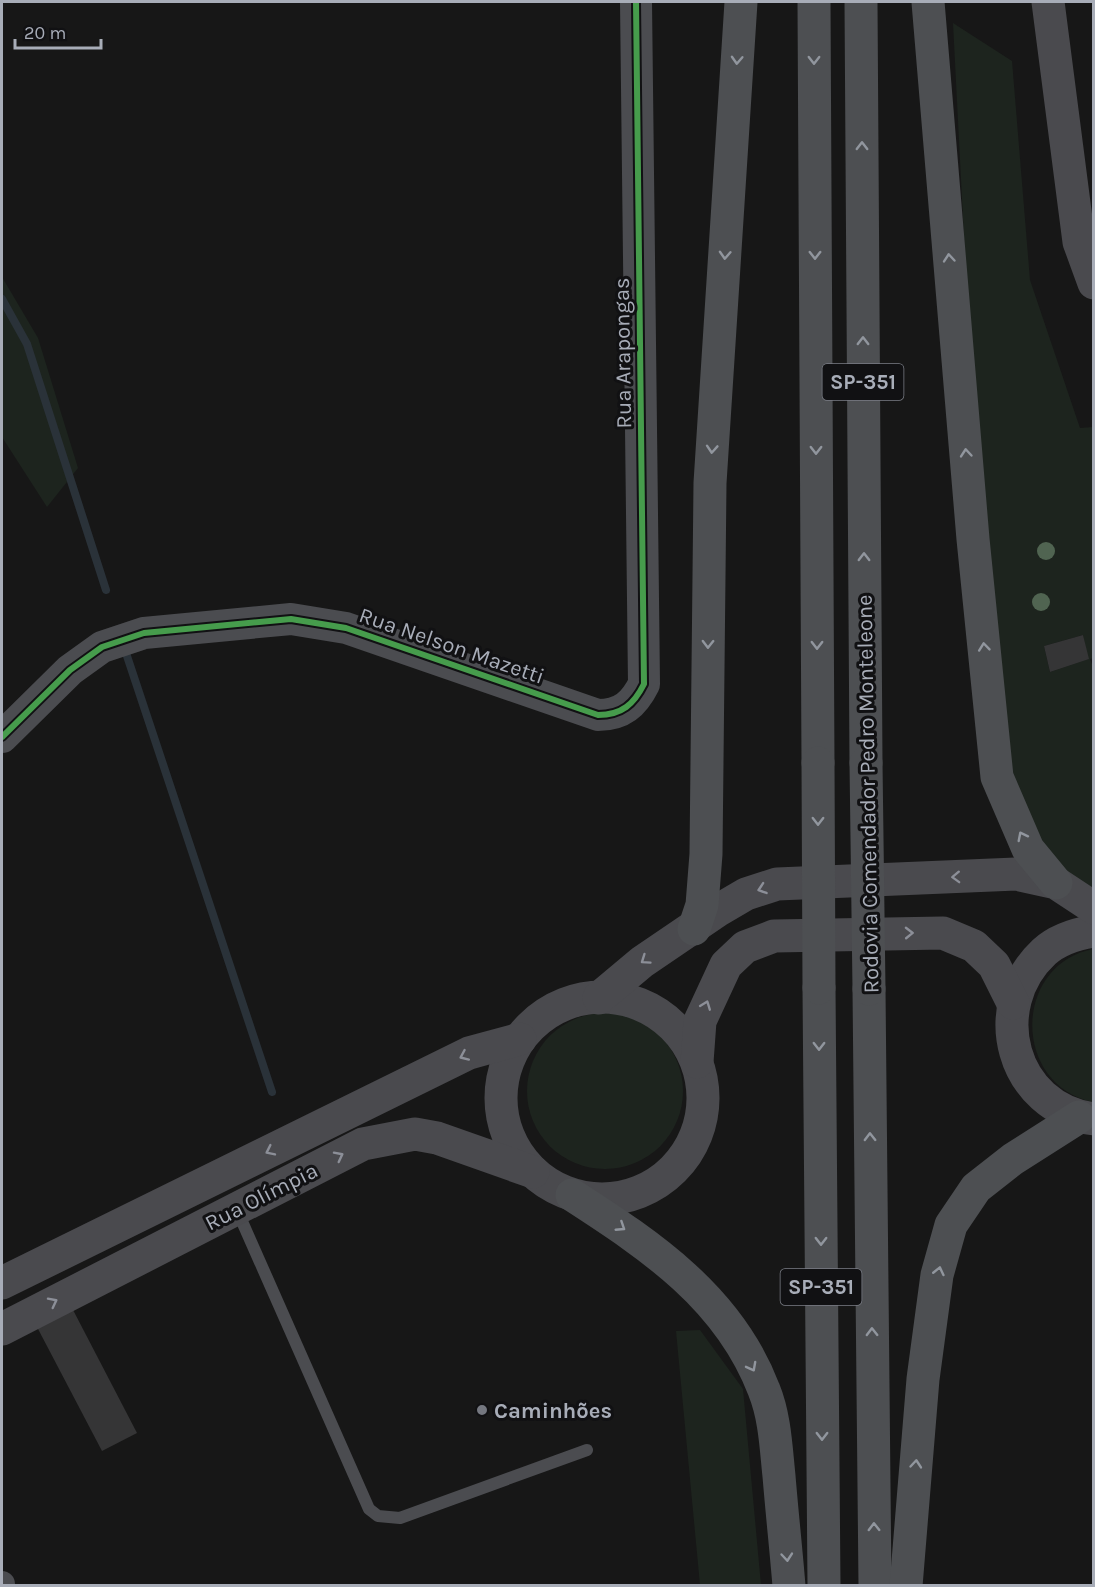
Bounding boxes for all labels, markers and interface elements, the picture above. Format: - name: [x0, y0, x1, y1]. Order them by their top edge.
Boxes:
- scale bar: [15, 12, 100, 50]
- text: 20 m: [24, 22, 66, 44]
- one-way arrow: [731, 55, 744, 64]
- one-way arrow: [808, 55, 820, 64]
- one-way arrow: [856, 142, 868, 151]
- one-way arrow: [719, 250, 732, 259]
- one-way arrow: [809, 250, 821, 259]
- one-way arrow: [943, 254, 956, 263]
- street label: Rua Arapongas: [609, 277, 637, 429]
- one-way arrow: [857, 337, 869, 346]
- road number: SP-351: [822, 364, 904, 400]
- one-way arrow: [706, 445, 719, 454]
- one-way arrow: [810, 445, 822, 454]
- one-way arrow: [960, 448, 973, 457]
- one-way arrow: [858, 553, 870, 562]
- street label: Rodovia Comendador Pedro Monteleone: [852, 594, 884, 994]
- street label: Rua Nelson Mazetti: [356, 602, 548, 690]
- one-way arrow: [702, 640, 714, 649]
- one-way arrow: [811, 640, 823, 649]
- one-way arrow: [978, 642, 991, 651]
- one-way arrow: [812, 817, 824, 826]
- one-way arrow: [1018, 832, 1029, 842]
- one-way arrow: [952, 870, 961, 883]
- one-way arrow: [757, 881, 768, 894]
- one-way arrow: [904, 927, 913, 939]
- one-way arrow: [640, 953, 651, 964]
- one-way arrow: [699, 1000, 712, 1011]
- one-way arrow: [813, 1042, 825, 1051]
- one-way arrow: [459, 1049, 470, 1061]
- one-way arrow: [864, 1133, 876, 1142]
- one-way arrow: [265, 1144, 276, 1156]
- one-way arrow: [333, 1152, 344, 1163]
- street label: Rua Olímpia: [201, 1157, 322, 1236]
- one-way arrow: [615, 1219, 625, 1231]
- one-way arrow: [815, 1237, 827, 1246]
- one-way arrow: [931, 1266, 944, 1276]
- road number: SP-351: [780, 1269, 862, 1305]
- one-way arrow: [47, 1298, 58, 1309]
- one-way arrow: [866, 1328, 878, 1337]
- one-way arrow: [745, 1361, 756, 1372]
- place label: Caminhões: [494, 1398, 612, 1424]
- marker: Caminhões: [475, 1403, 489, 1417]
- one-way arrow: [816, 1432, 829, 1441]
- one-way arrow: [909, 1460, 922, 1469]
- one-way arrow: [868, 1523, 880, 1532]
- one-way arrow: [780, 1553, 793, 1562]

